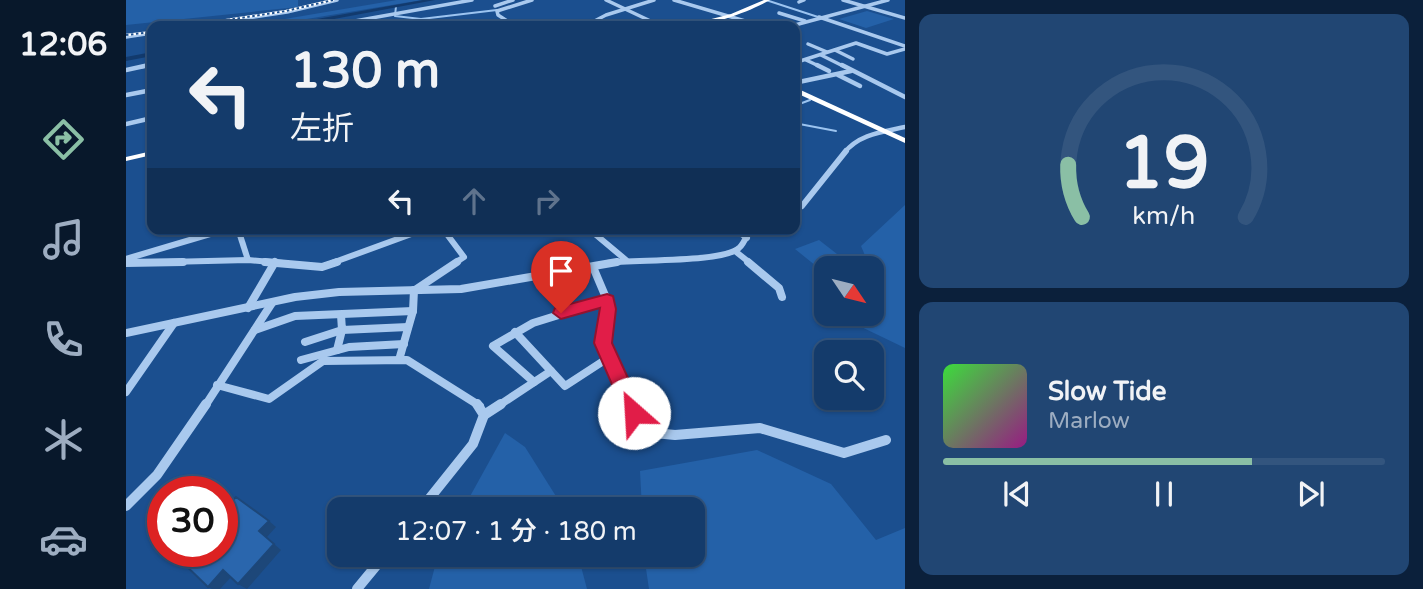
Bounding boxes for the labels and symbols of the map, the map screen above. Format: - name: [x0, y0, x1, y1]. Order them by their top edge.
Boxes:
- pin: [531, 241, 591, 313]
- north arrow: [814, 256, 884, 326]
- position arrow: [597, 376, 671, 450]
- speed limit sign: 30: [147, 476, 238, 567]

